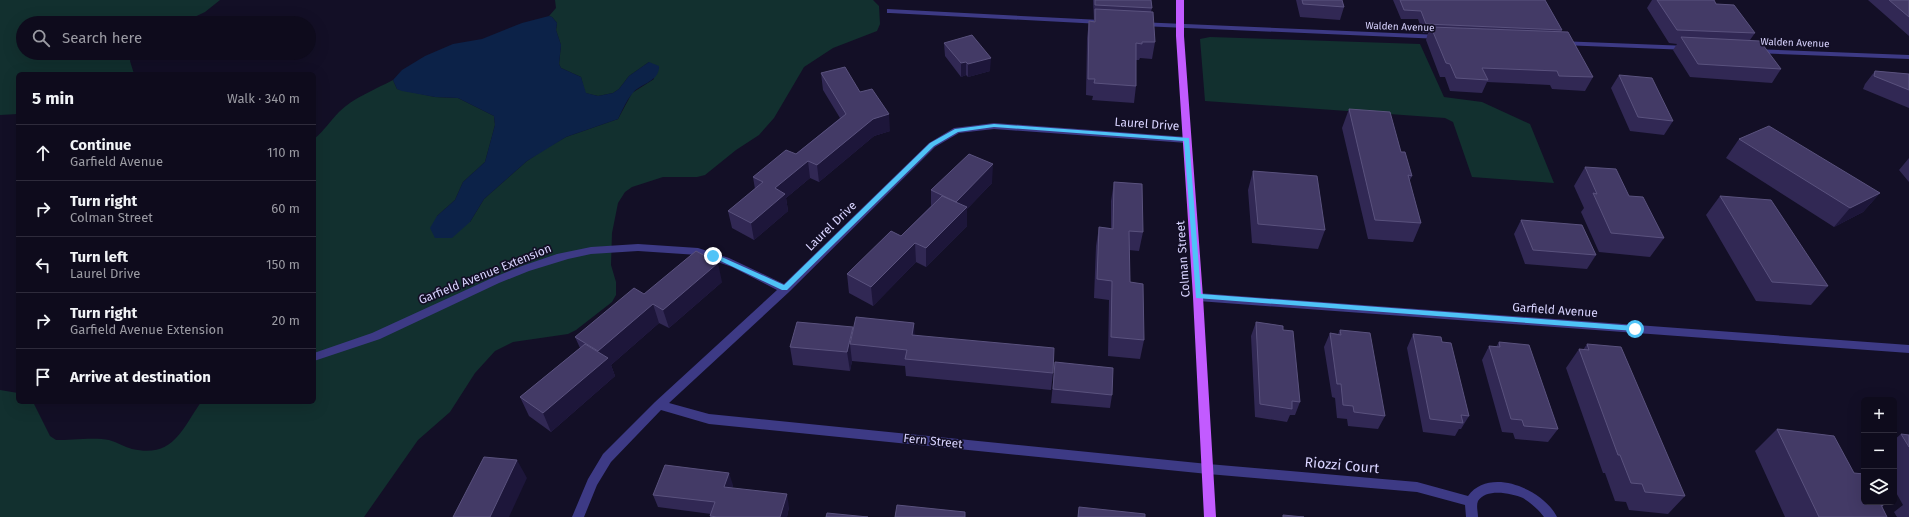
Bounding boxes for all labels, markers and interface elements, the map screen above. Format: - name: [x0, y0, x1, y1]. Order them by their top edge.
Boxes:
- search box: [16, 16, 316, 60]
- street label: Walden Avenue: [1365, 20, 1435, 34]
- icon: search: [30, 27, 52, 49]
- text: Search here: [62, 29, 142, 47]
- street label: Walden Avenue: [1760, 36, 1830, 50]
- text: 5 min: [32, 88, 74, 109]
- text: Walk · 340 m: [227, 91, 300, 106]
- street label: Laurel Drive: [1114, 115, 1180, 133]
- text: Continue: [70, 136, 131, 154]
- icon: ahead: [32, 142, 54, 164]
- text: 110 m: [267, 145, 300, 160]
- text: Garfield Avenue: [70, 154, 163, 169]
- text: Turn right: [70, 192, 137, 210]
- icon: right: [32, 198, 54, 220]
- street label: Laurel Drive: [803, 198, 859, 254]
- text: 60 m: [271, 201, 300, 216]
- text: Colman Street: [70, 210, 153, 225]
- street label: Colman Street: [1173, 220, 1193, 298]
- street label: Garfield Avenue Extension: [417, 241, 553, 307]
- route end: [704, 247, 722, 265]
- text: Turn left: [70, 248, 128, 266]
- icon: left: [32, 254, 54, 276]
- text: 150 m: [266, 257, 300, 272]
- text: Laurel Drive: [70, 266, 140, 281]
- street label: Garfield Avenue: [1512, 300, 1598, 320]
- text: Turn right: [70, 304, 137, 322]
- icon: right: [32, 310, 54, 332]
- text: 20 m: [272, 313, 300, 328]
- route start: [1626, 320, 1644, 338]
- text: Garfield Avenue Extension: [70, 322, 224, 337]
- icon: arrive: [32, 366, 54, 388]
- text: Arrive at destination: [70, 368, 211, 386]
- map controls: [1861, 397, 1897, 505]
- button: +: [1861, 397, 1897, 433]
- street label: Fern Street: [903, 431, 964, 451]
- button: −: [1861, 433, 1897, 469]
- street label: Riozzi Court: [1304, 454, 1381, 477]
- button: layers: [1861, 469, 1897, 505]

